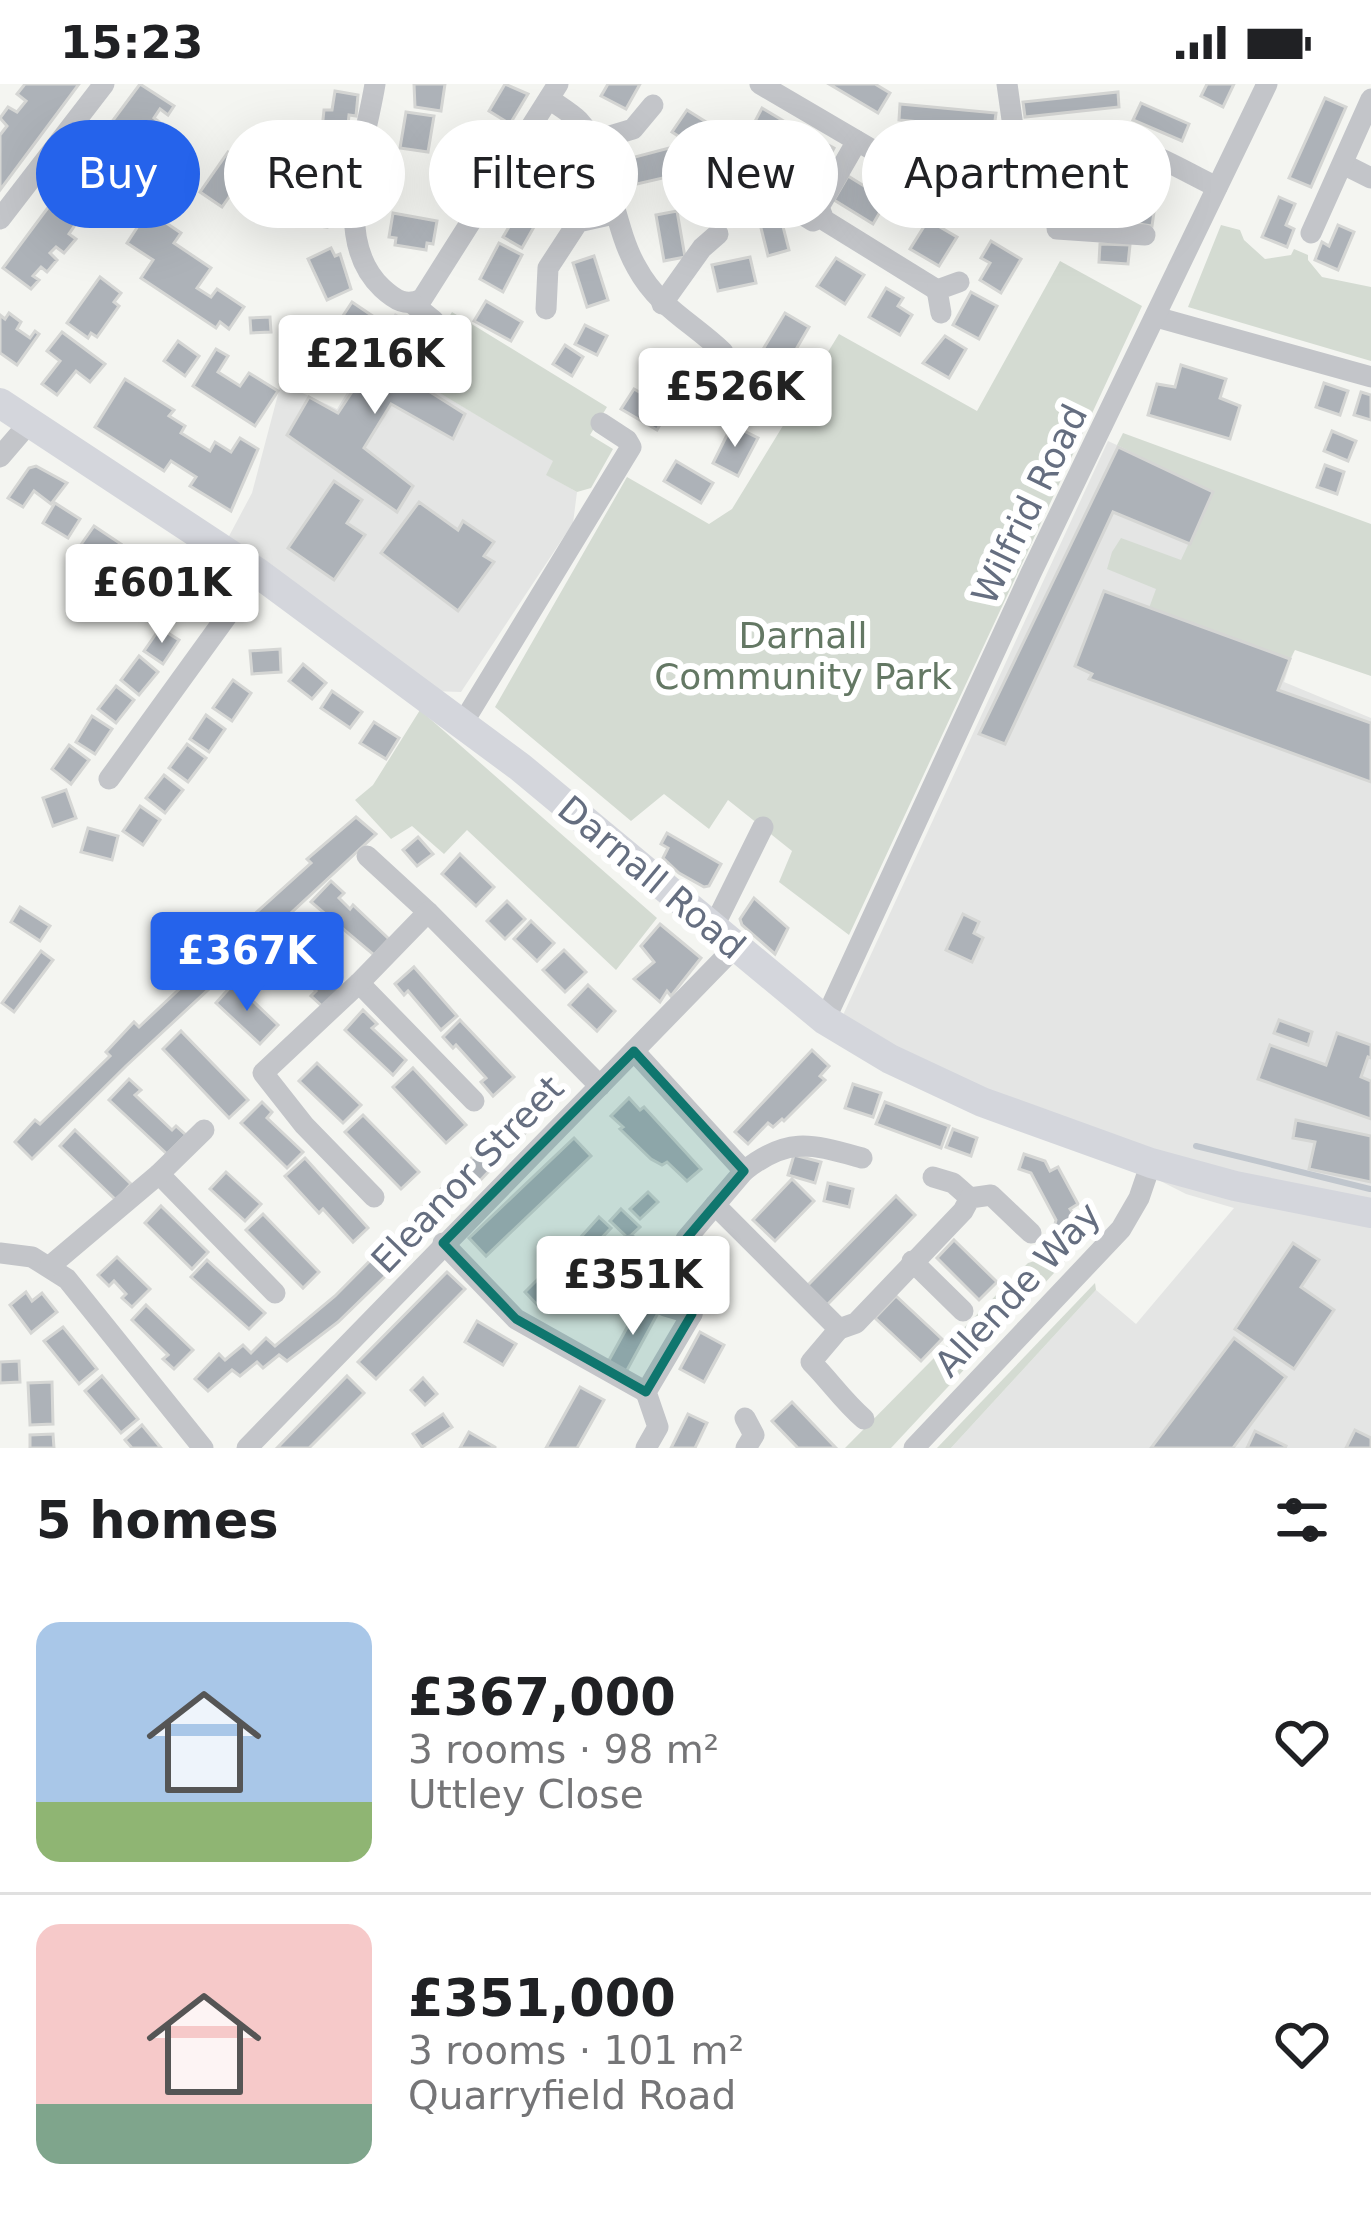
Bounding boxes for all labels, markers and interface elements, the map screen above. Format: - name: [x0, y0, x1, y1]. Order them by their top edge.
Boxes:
- text: 15:23: [60, 16, 203, 69]
- chip: Buy: [36, 120, 200, 228]
- chip: Rent: [224, 120, 405, 228]
- chip: Filters: [429, 120, 638, 228]
- chip: New: [662, 120, 838, 228]
- chip: Apartment: [862, 120, 1171, 228]
- pin: £216K: [291, 315, 459, 417]
- text: £216K: [306, 331, 444, 376]
- pin: £526K: [651, 348, 819, 450]
- text: £526K: [666, 364, 804, 409]
- street label: Wilfrid Road: [963, 398, 1095, 611]
- pin: £601K: [78, 544, 246, 646]
- text: £601K: [93, 560, 231, 605]
- park label: Darnall Community Park: [654, 615, 952, 697]
- street label: Darnall Road: [550, 788, 753, 967]
- pin: £367K: [163, 912, 331, 1014]
- text: £367K: [178, 928, 316, 973]
- street label: Eleanor Street: [363, 1068, 572, 1281]
- street label: Allende Way: [926, 1194, 1108, 1385]
- pin: £351K: [549, 1236, 717, 1338]
- text: £351K: [564, 1252, 702, 1297]
- icon: filters: [1269, 1487, 1335, 1553]
- text: 5 homes: [36, 1491, 279, 1550]
- text: £367,000: [408, 1668, 676, 1727]
- icon: home: [132, 1670, 276, 1814]
- icon: heart: [1269, 1709, 1335, 1775]
- text: 3 rooms · 98 m²: [408, 1727, 719, 1772]
- text: Uttley Close: [408, 1772, 644, 1817]
- text: £351,000: [408, 1969, 676, 2028]
- icon: home: [132, 1972, 276, 2116]
- icon: heart: [1269, 2011, 1335, 2077]
- text: 3 rooms · 101 m²: [408, 2028, 744, 2073]
- text: Quarryfield Road: [408, 2073, 736, 2118]

